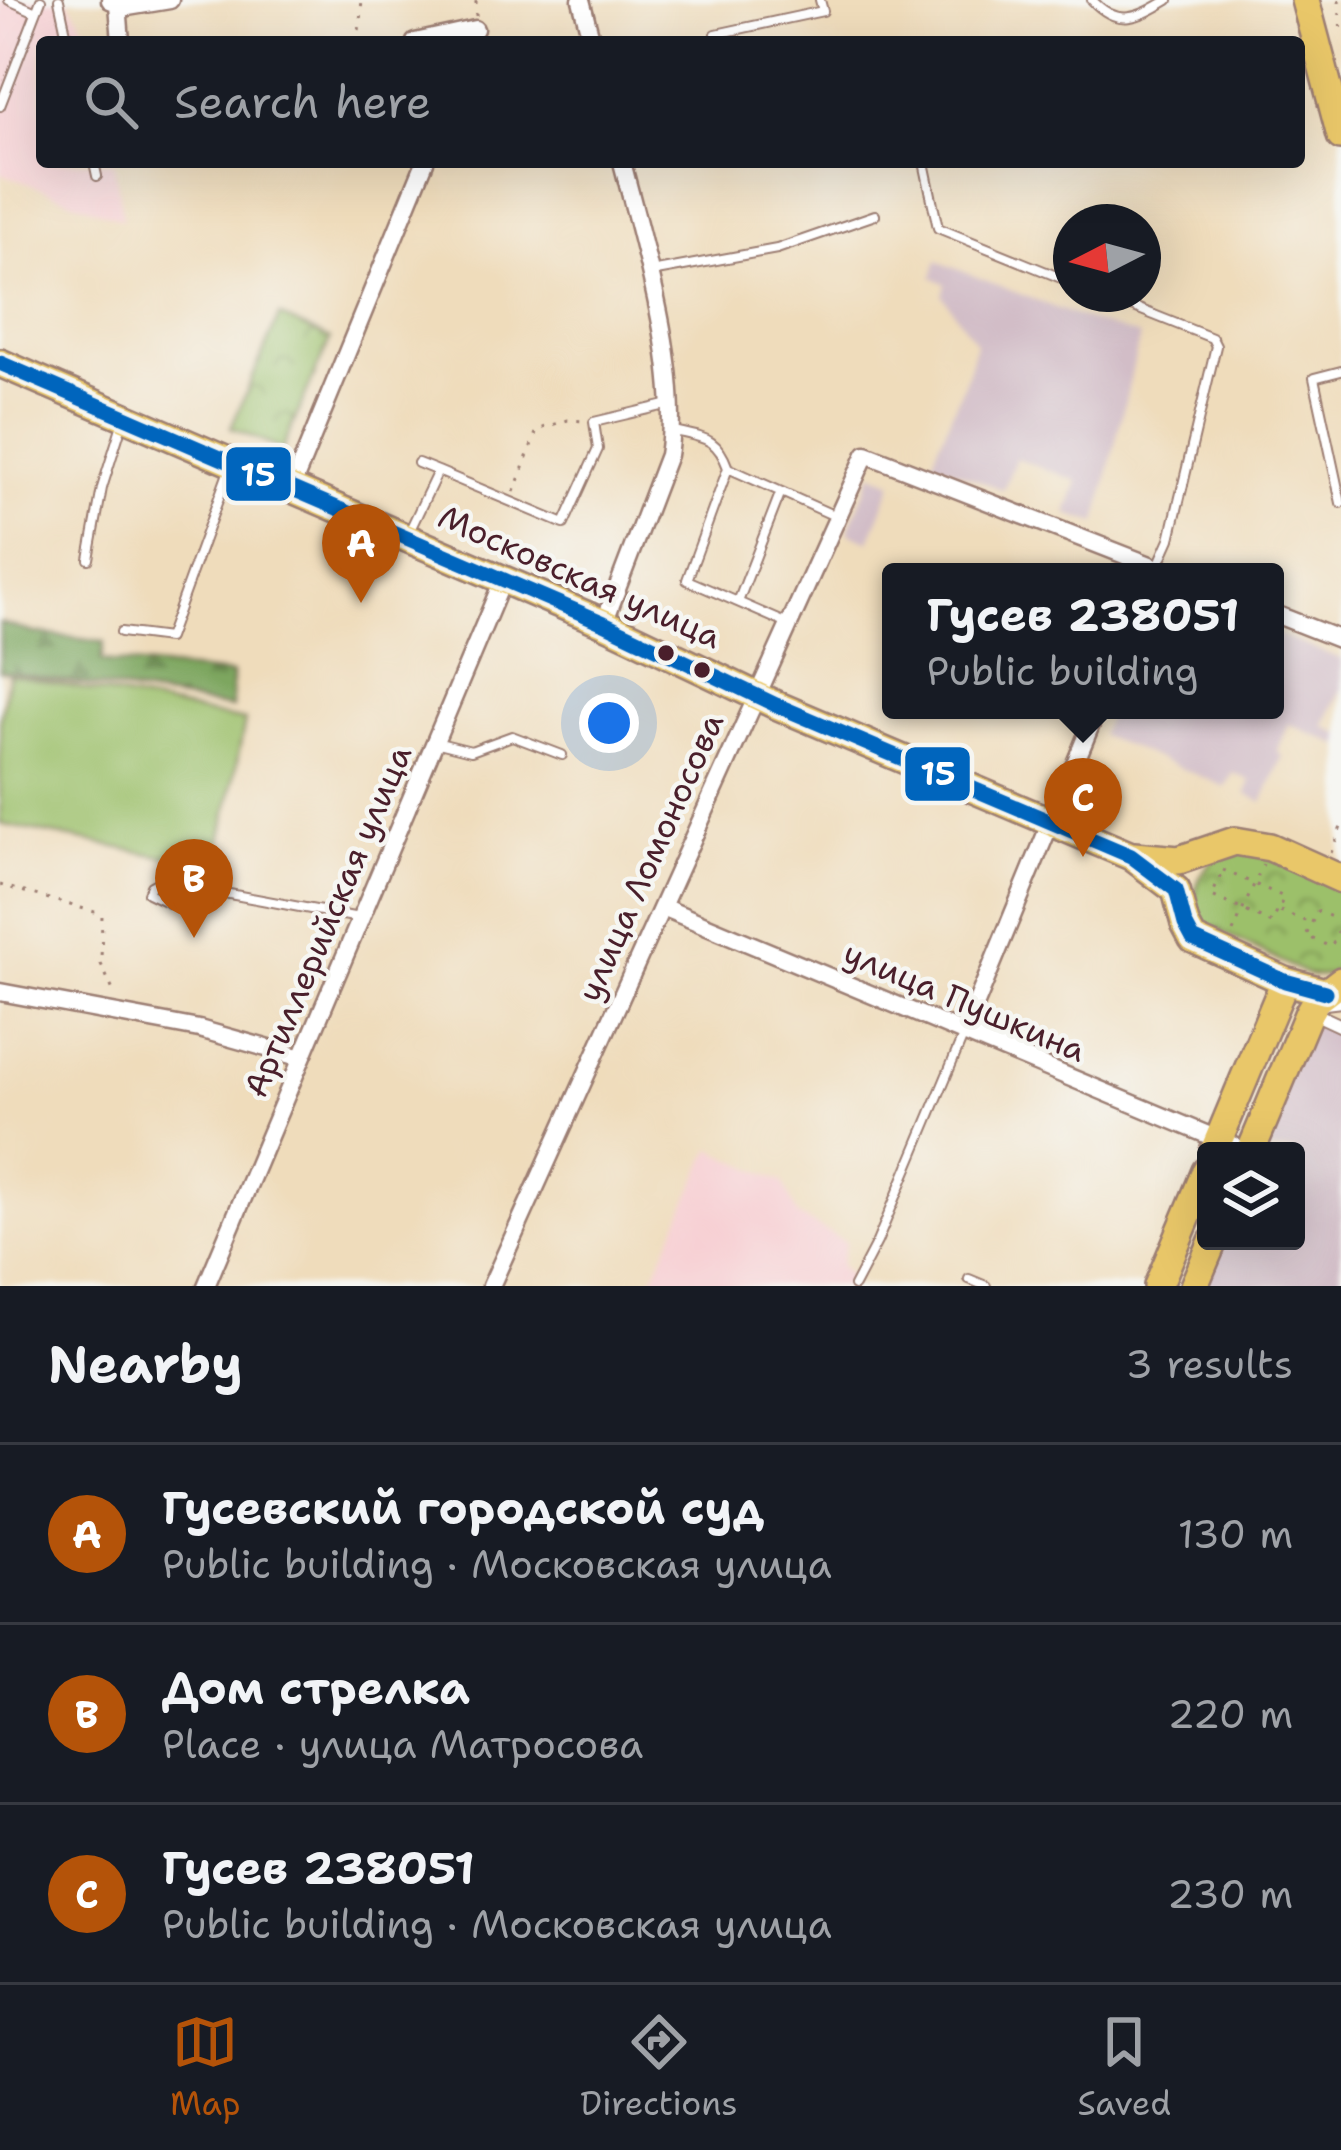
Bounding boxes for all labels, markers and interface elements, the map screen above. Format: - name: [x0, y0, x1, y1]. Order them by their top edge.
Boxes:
- search box: [36, 36, 1305, 168]
- icon: search: [78, 69, 144, 135]
- text: Search here: [174, 72, 431, 132]
- north arrow: [1053, 204, 1161, 312]
- line badge: 15: [224, 445, 293, 503]
- text: 15: [240, 452, 276, 497]
- street label: Московская улица: [431, 494, 728, 659]
- pin: A: [322, 504, 400, 603]
- popup: [882, 563, 1284, 719]
- text: Гусев 238051: [927, 585, 1239, 645]
- unlabelled marker: [655, 642, 677, 664]
- text: Public building: [927, 645, 1198, 697]
- unlabelled marker: [691, 659, 713, 681]
- your location: [579, 693, 639, 753]
- street label: улица Ломоносова: [567, 706, 734, 1008]
- street label: Артиллерийская улица: [233, 738, 422, 1104]
- line badge: 15: [903, 745, 972, 803]
- text: 15: [920, 751, 956, 796]
- pin: C: [1044, 758, 1122, 857]
- pin: B: [155, 839, 233, 938]
- street label: улица Пушкина: [837, 930, 1093, 1073]
- map controls: [1197, 1142, 1305, 1250]
- button: layers: [1197, 1142, 1305, 1250]
- text: Nearby: [48, 1330, 243, 1398]
- text: 3 results: [1126, 1338, 1293, 1390]
- text: Гусевский городской суд: [162, 1478, 764, 1538]
- text: A: [72, 1508, 102, 1560]
- text: 130 m: [1178, 1508, 1293, 1560]
- text: Public building · Московская улица: [162, 1538, 832, 1590]
- text: Дом стрелка: [162, 1658, 470, 1718]
- text: B: [75, 1688, 99, 1740]
- text: 220 m: [1167, 1688, 1293, 1740]
- text: Place · улица Матросова: [162, 1718, 643, 1770]
- text: Гусев 238051: [162, 1838, 475, 1898]
- text: C: [75, 1868, 99, 1920]
- text: 230 m: [1167, 1868, 1293, 1920]
- text: Public building · Московская улица: [162, 1898, 832, 1950]
- tab: Map: [170, 2009, 241, 2126]
- tab: Directions: [580, 2009, 738, 2126]
- tab: Saved: [1077, 2009, 1171, 2126]

